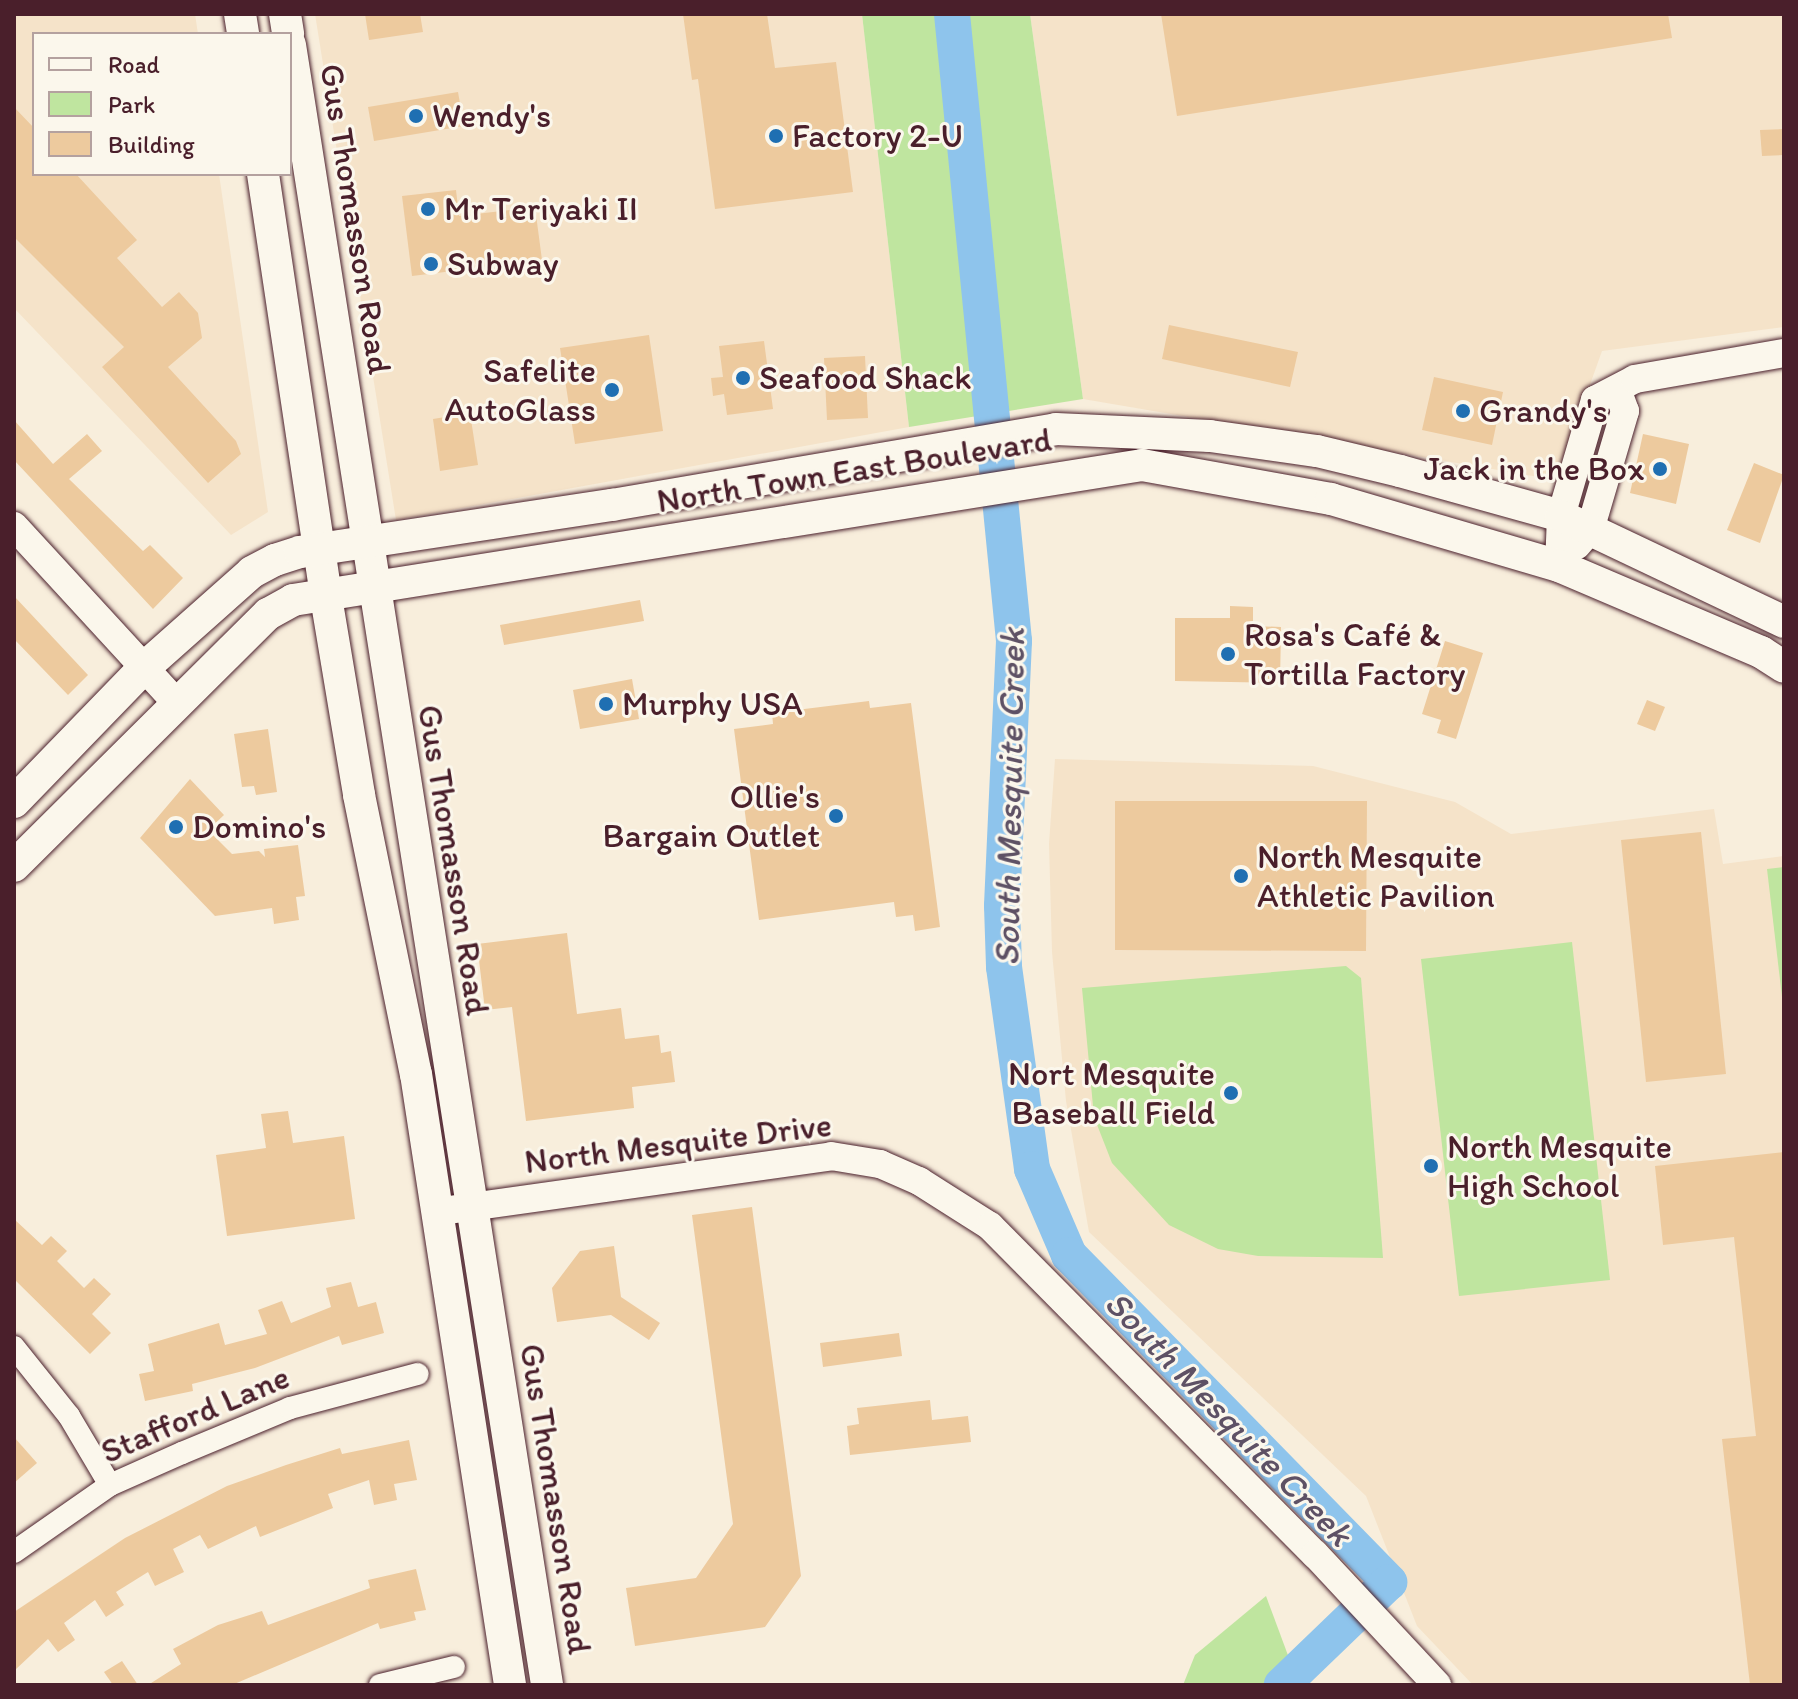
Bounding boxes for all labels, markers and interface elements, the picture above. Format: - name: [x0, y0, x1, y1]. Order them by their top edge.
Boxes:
- legend: [32, 32, 292, 176]
- text: Road: [108, 50, 160, 79]
- street label: Gus Thomasson Road: [312, 62, 400, 376]
- text: Park: [108, 90, 155, 119]
- place label: Wendy's: [432, 96, 551, 136]
- marker: Wendy's: [407, 107, 425, 125]
- place label: Factory 2-U: [792, 116, 963, 156]
- marker: Factory 2-U: [767, 127, 785, 145]
- text: Building: [108, 130, 195, 159]
- place label: Mr Teriyaki II: [444, 189, 635, 229]
- marker: Mr Teriyaki II: [419, 200, 437, 218]
- place label: Subway: [447, 244, 559, 284]
- marker: Subway: [422, 255, 440, 273]
- place label: Safelite AutoGlass: [445, 350, 596, 430]
- place label: Seafood Shack: [759, 358, 973, 398]
- marker: Seafood Shack: [734, 369, 752, 387]
- marker: Safelite AutoGlass: [603, 381, 621, 399]
- place label: Grandy's: [1479, 391, 1608, 431]
- marker: Grandy's: [1454, 402, 1472, 420]
- street label: North Town East Boulevard: [655, 419, 1053, 521]
- place label: Jack in the Box: [1424, 449, 1644, 489]
- marker: Jack in the Box: [1651, 460, 1669, 478]
- place label: Rosa's Café & Tortilla Factory: [1244, 614, 1466, 694]
- water label: South Mesquite Creek: [984, 629, 1034, 965]
- marker: Rosa's Café & Tortilla Factory: [1219, 645, 1237, 663]
- place label: Murphy USA: [622, 684, 803, 724]
- marker: Murphy USA: [597, 695, 615, 713]
- street label: Gus Thomasson Road: [410, 703, 498, 1017]
- place label: Ollie's Bargain Outlet: [602, 776, 820, 856]
- place label: Domino's: [192, 807, 326, 847]
- marker: Ollie's Bargain Outlet: [827, 807, 845, 825]
- marker: Domino's: [167, 818, 185, 836]
- place label: North Mesquite Athletic Pavilion: [1257, 836, 1495, 916]
- marker: North Mesquite Athletic Pavilion: [1232, 867, 1250, 885]
- place label: Nort Mesquite Baseball Field: [1009, 1053, 1215, 1132]
- marker: Nort Mesquite Baseball Field: [1222, 1084, 1240, 1102]
- street label: North Mesquite Drive: [523, 1104, 833, 1182]
- place label: North Mesquite High School: [1447, 1126, 1671, 1206]
- marker: North Mesquite High School: [1422, 1157, 1440, 1175]
- water label: South Mesquite Creek: [1097, 1282, 1361, 1554]
- street label: Gus Thomasson Road: [512, 1342, 600, 1656]
- street label: Stafford Lane: [95, 1356, 295, 1472]

